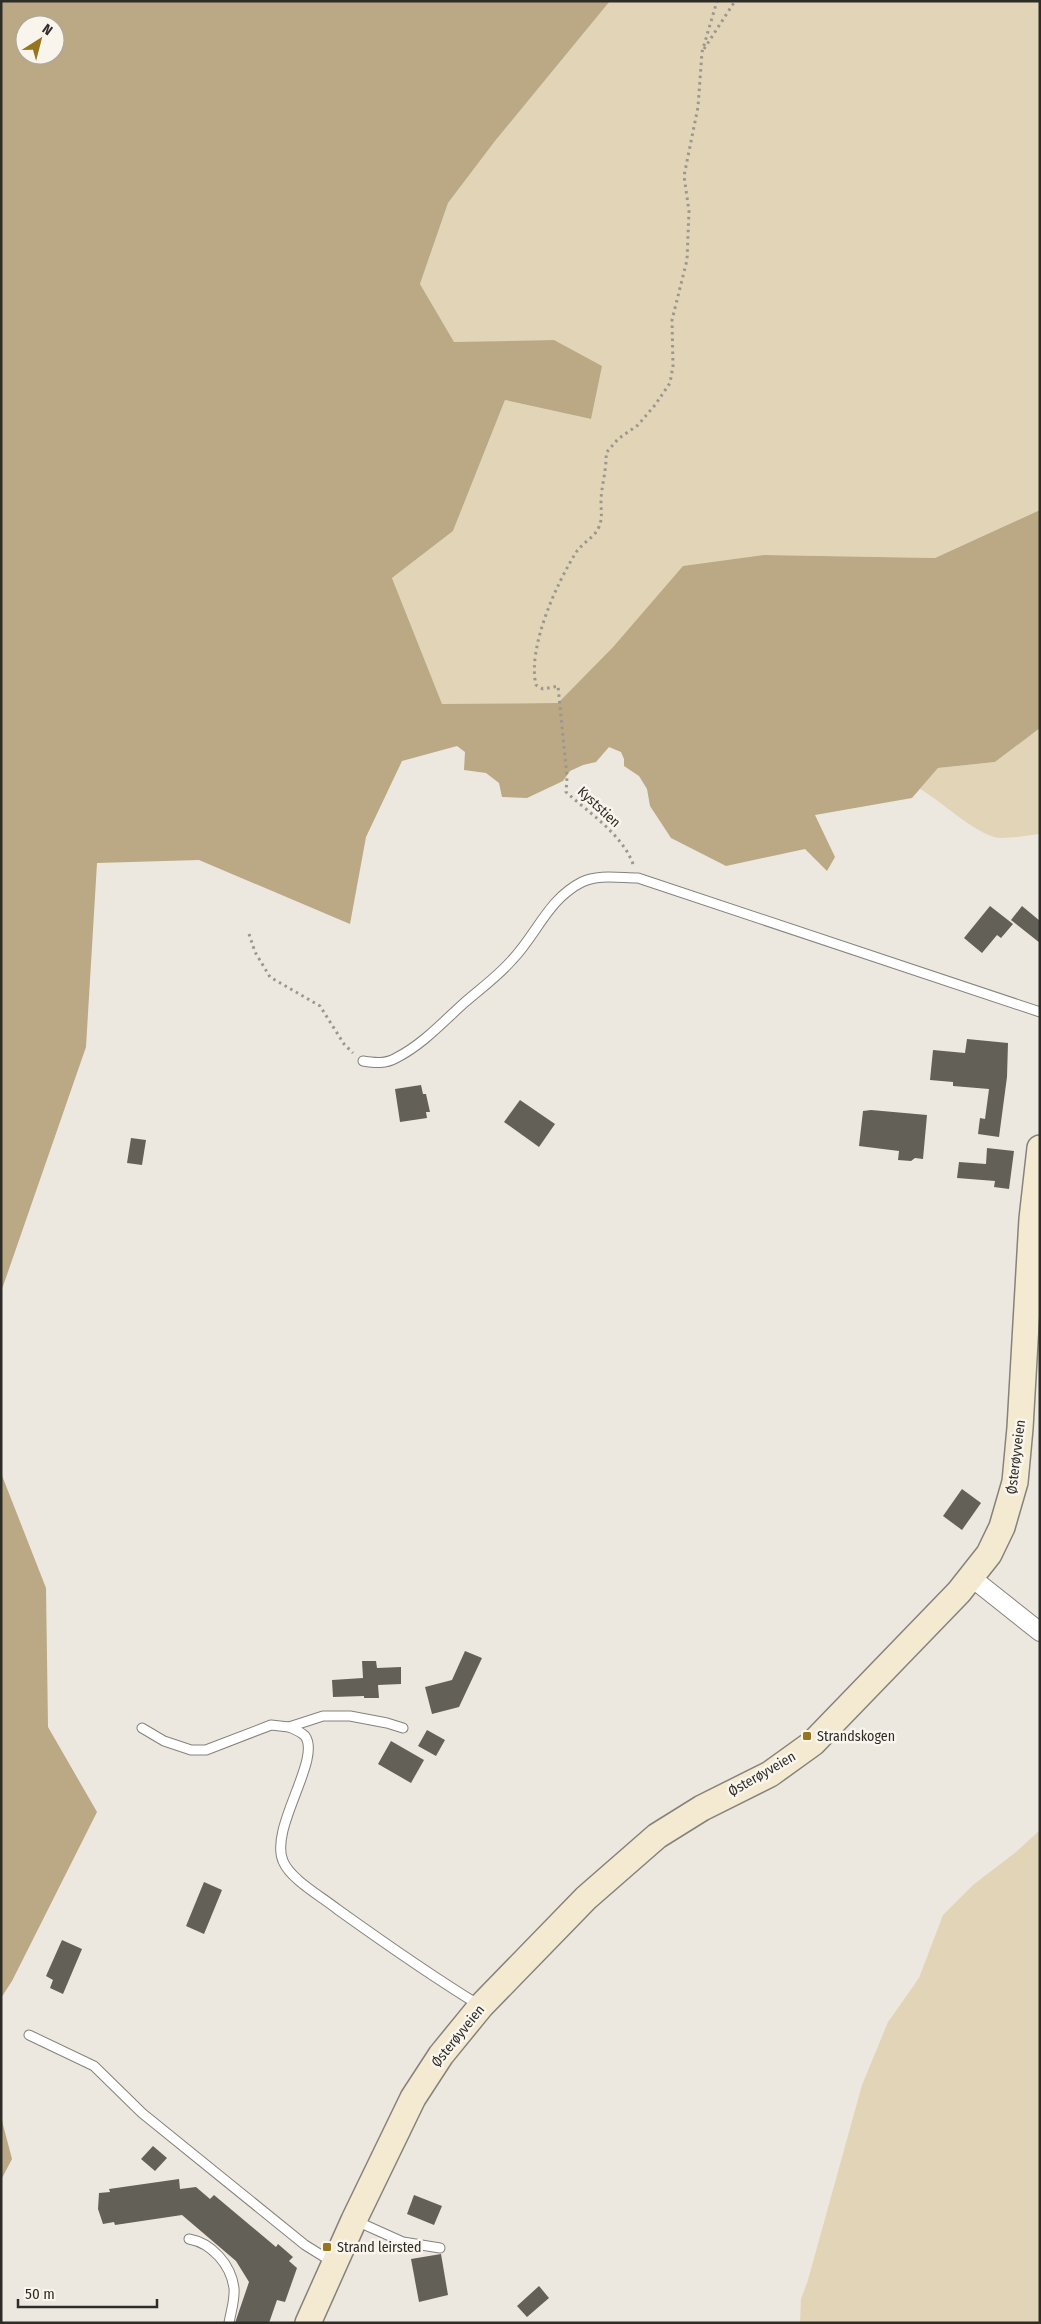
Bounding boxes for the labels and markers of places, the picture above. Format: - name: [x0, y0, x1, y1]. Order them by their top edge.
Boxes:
- place label: Strandskogen: [817, 1728, 895, 1745]
- marker: Strandskogen: [801, 1730, 813, 1742]
- place label: Strand leirsted: [337, 2239, 422, 2256]
- marker: Strand leirsted: [321, 2241, 333, 2253]

